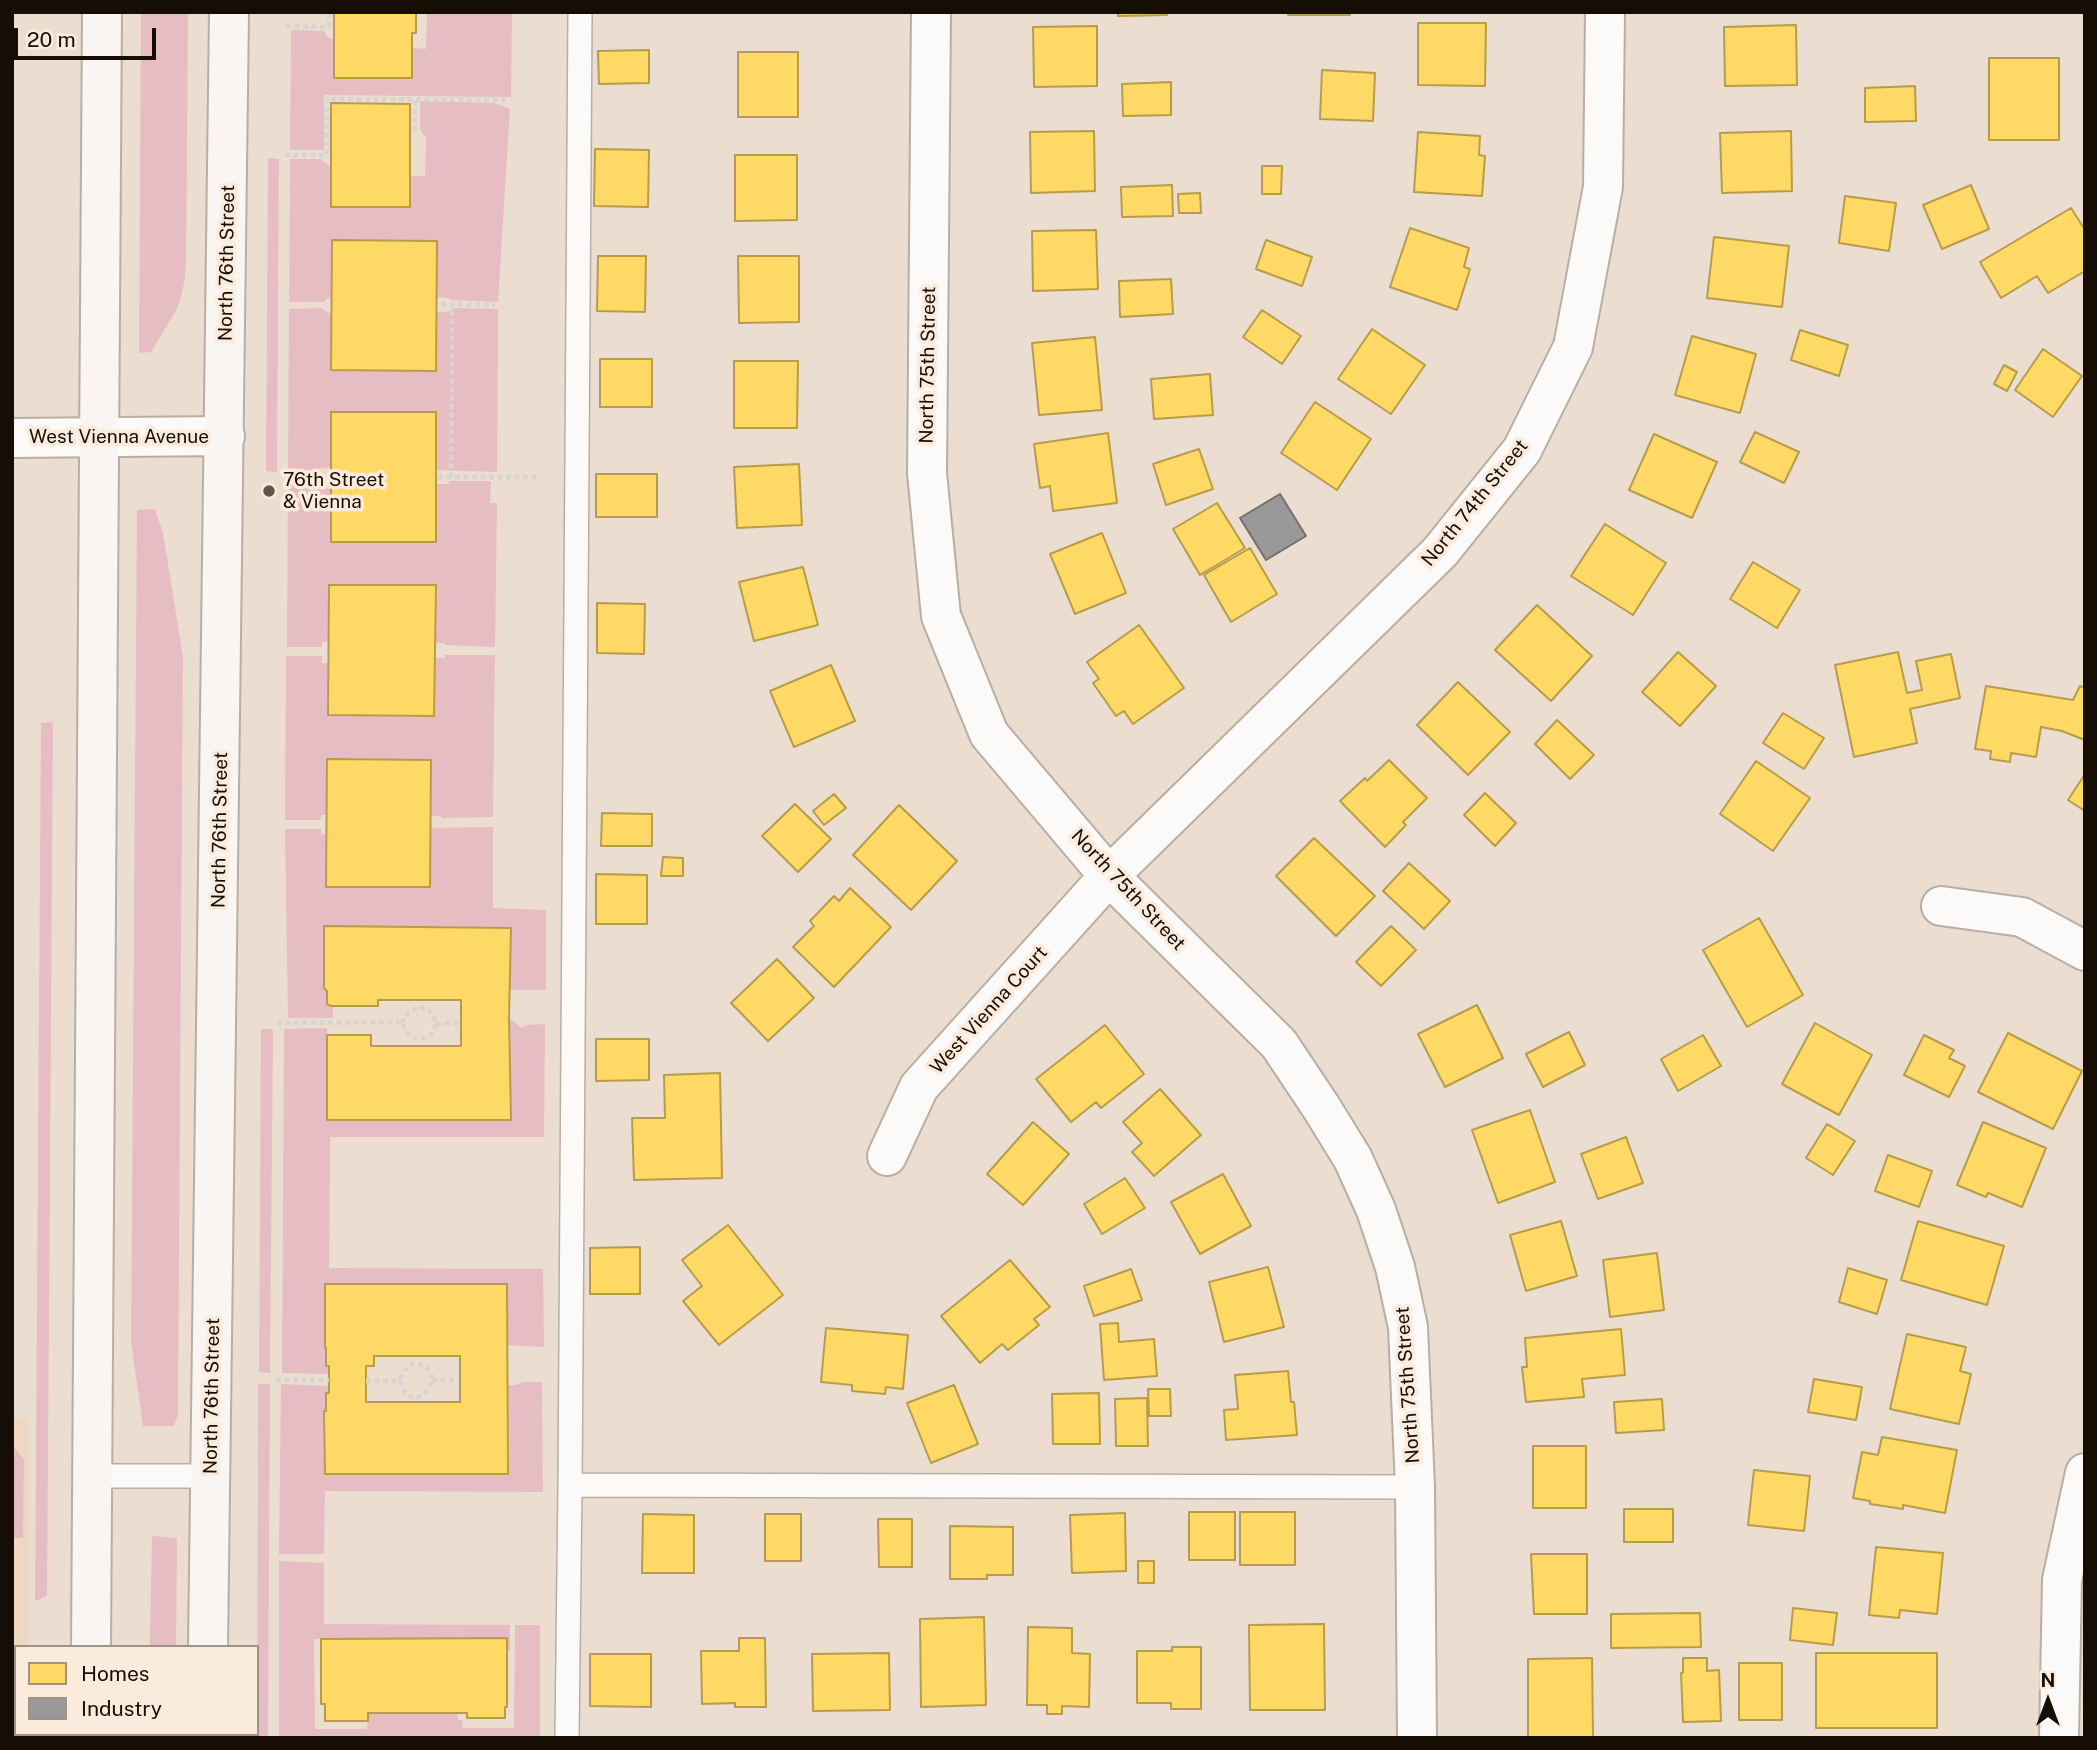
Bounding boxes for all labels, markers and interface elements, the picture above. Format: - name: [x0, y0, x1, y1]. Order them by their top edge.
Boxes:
- scale bar: [18, 14, 159, 58]
- text: 20 m: [27, 27, 76, 52]
- street label: North 76th Street: [214, 185, 240, 341]
- street label: North 75th Street: [915, 286, 941, 444]
- street label: West Vienna Avenue: [29, 426, 209, 448]
- street label: North 74th Street: [1417, 435, 1533, 571]
- place label: 76th Street & Vienna: [283, 469, 384, 513]
- marker: 76th Street & Vienna: [261, 483, 277, 499]
- street label: North 76th Street: [207, 752, 233, 908]
- street label: North 75th Street: [1066, 825, 1190, 955]
- street label: West Vienna Court: [926, 941, 1052, 1079]
- street label: North 75th Street: [1391, 1306, 1425, 1464]
- street label: North 76th Street: [199, 1318, 225, 1474]
- legend: [14, 1645, 259, 1736]
- text: Homes: [81, 1661, 149, 1686]
- north arrow: [2013, 1666, 2083, 1736]
- text: N: [2041, 1669, 2055, 1691]
- text: Industry: [81, 1696, 162, 1721]

